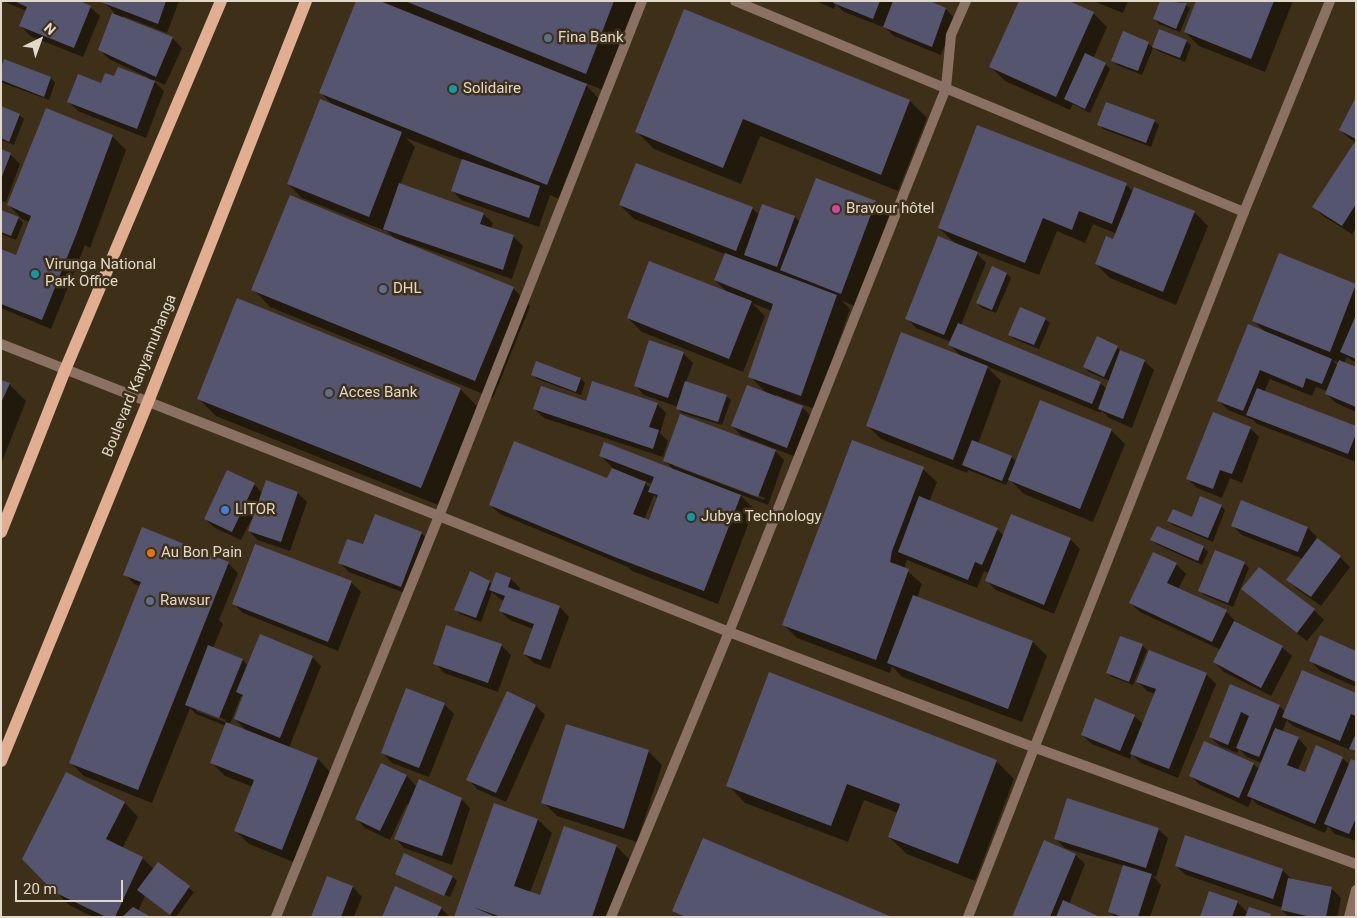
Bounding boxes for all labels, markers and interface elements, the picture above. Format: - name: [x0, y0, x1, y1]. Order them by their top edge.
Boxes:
- north arrow: [15, 15, 65, 65]
- text: N: [41, 20, 59, 38]
- place label: Fina Bank: [558, 29, 623, 47]
- marker: Fina Bank: [542, 32, 554, 44]
- place label: Solidaire: [463, 80, 521, 98]
- marker: Solidaire: [447, 83, 459, 95]
- place label: Bravour hôtel: [846, 200, 934, 218]
- marker: Bravour hôtel: [830, 203, 842, 215]
- place label: Virunga National Park Office: [45, 256, 156, 291]
- marker: Virunga National Park Office: [29, 268, 41, 280]
- place label: DHL: [393, 280, 422, 298]
- marker: DHL: [377, 283, 389, 295]
- street label: Boulevard Kanyamuhanga: [99, 292, 181, 460]
- place label: Acces Bank: [339, 384, 417, 402]
- marker: Acces Bank: [323, 387, 335, 399]
- place label: LITOR: [235, 501, 275, 519]
- marker: LITOR: [219, 504, 231, 516]
- place label: Jubya Technology: [701, 508, 822, 526]
- marker: Jubya Technology: [685, 511, 697, 523]
- place label: Au Bon Pain: [161, 544, 242, 562]
- marker: Au Bon Pain: [145, 547, 157, 559]
- place label: Rawsur: [160, 592, 210, 610]
- marker: Rawsur: [144, 595, 156, 607]
- scale bar: [18, 870, 125, 902]
- text: 20 m: [23, 880, 57, 898]

